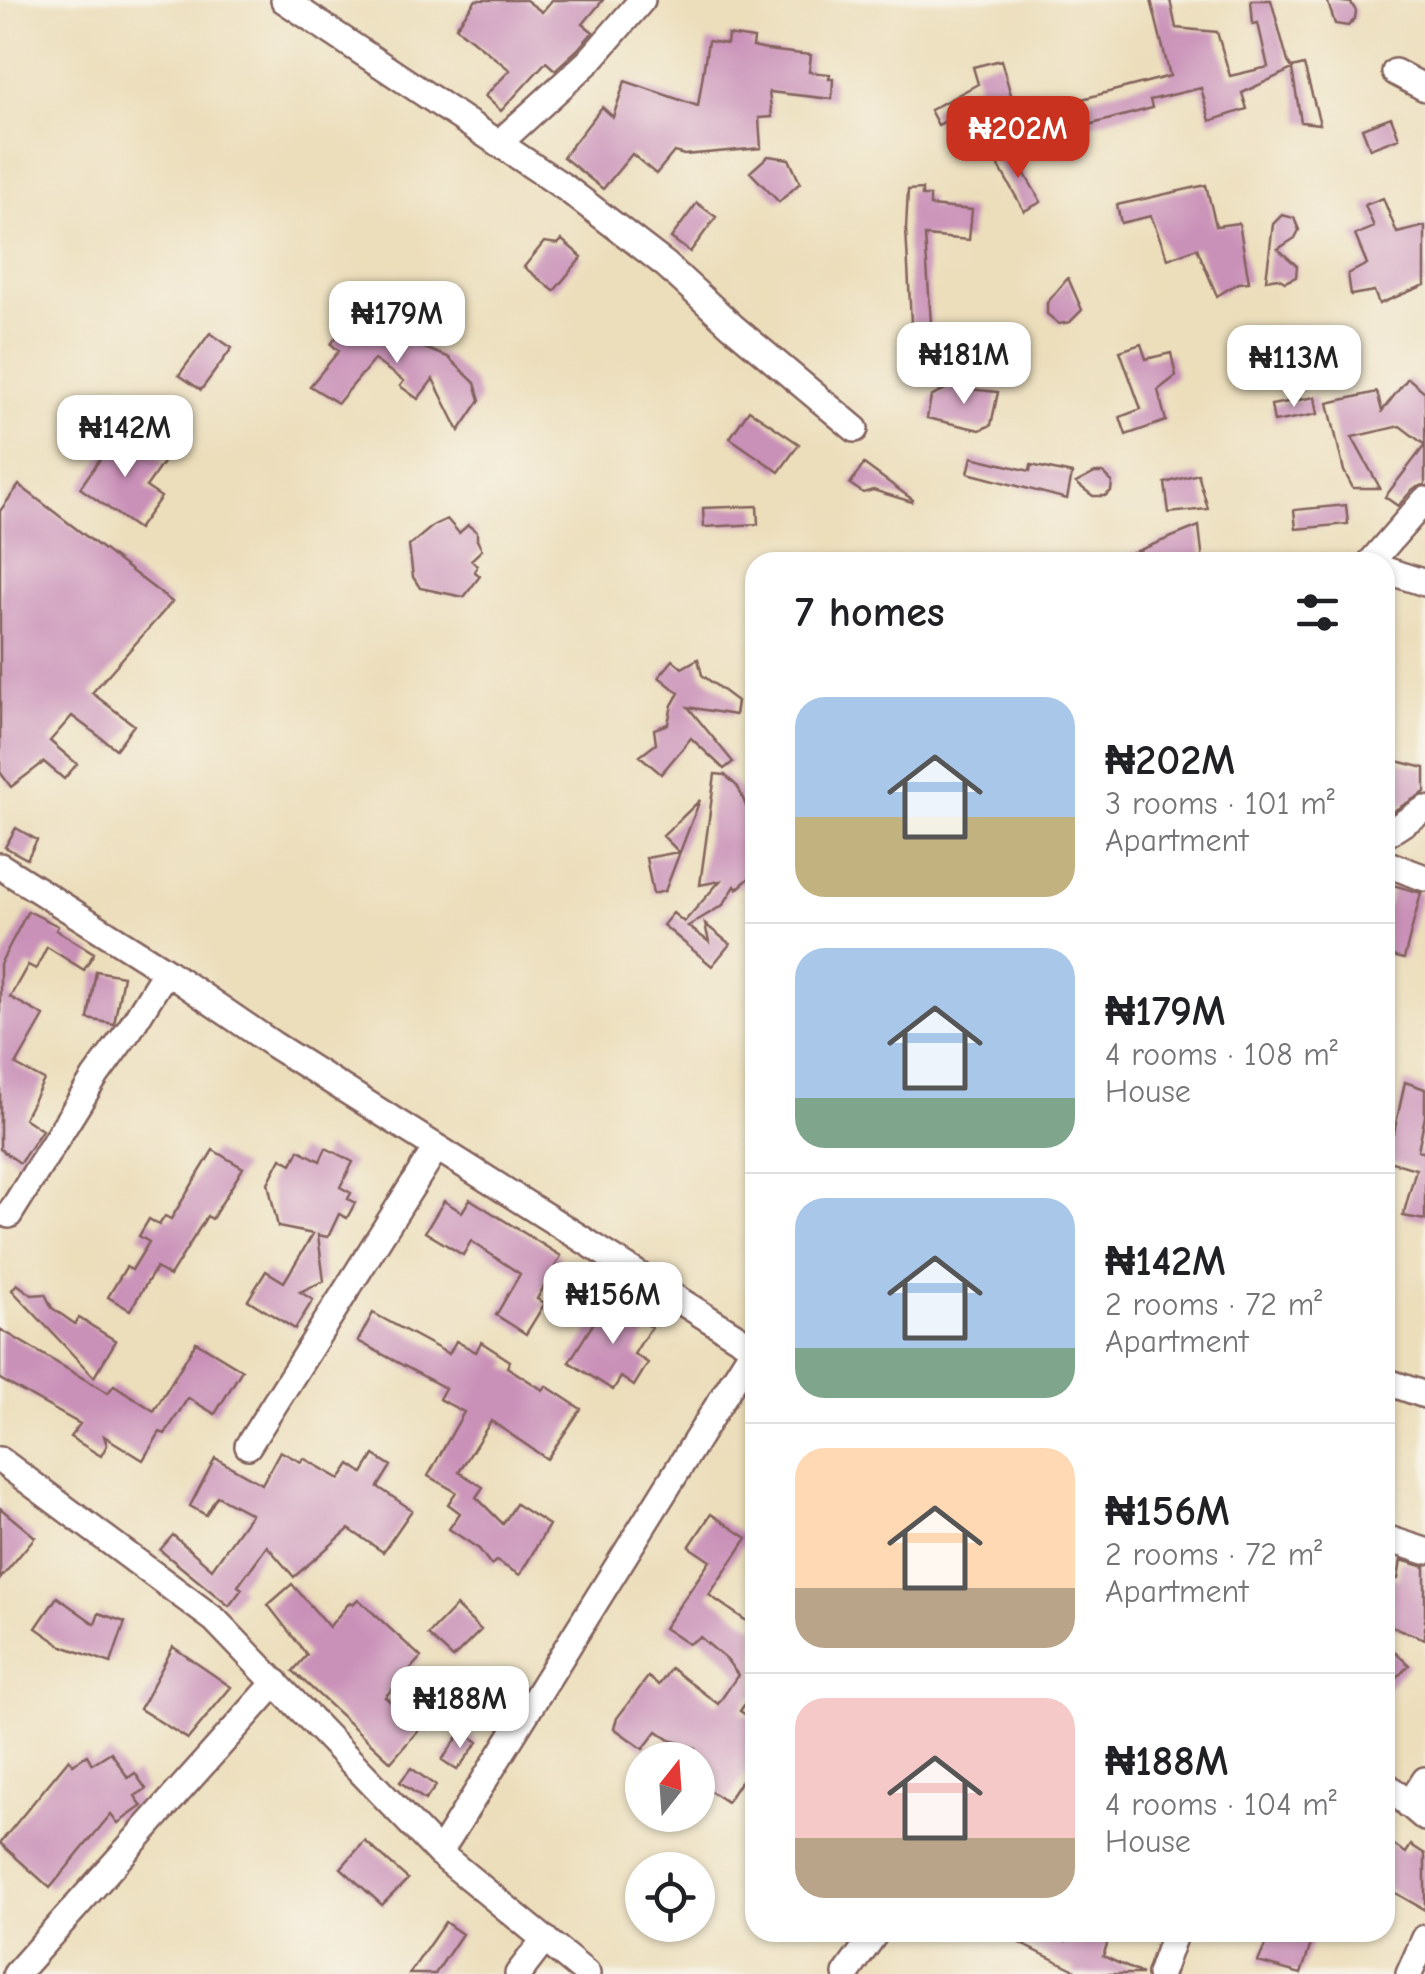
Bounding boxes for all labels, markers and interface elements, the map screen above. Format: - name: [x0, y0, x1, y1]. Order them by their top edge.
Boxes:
- pin: ₦202M: [948, 96, 1088, 181]
- text: ₦202M: [968, 110, 1068, 147]
- pin: ₦179M: [327, 281, 467, 366]
- text: ₦179M: [351, 295, 443, 332]
- pin: ₦181M: [894, 322, 1034, 407]
- pin: ₦113M: [1224, 325, 1364, 410]
- text: ₦181M: [919, 336, 1009, 373]
- text: ₦113M: [1249, 339, 1339, 376]
- pin: ₦142M: [55, 395, 195, 480]
- text: ₦142M: [79, 409, 171, 446]
- icon: filters: [1290, 585, 1345, 640]
- text: 7 homes: [795, 588, 945, 637]
- text: ₦202M: [1105, 736, 1235, 785]
- icon: home: [875, 737, 995, 857]
- text: 3 rooms · 101 m²: [1105, 785, 1335, 822]
- text: Apartment: [1105, 822, 1248, 859]
- text: ₦179M: [1105, 987, 1226, 1036]
- icon: home: [875, 988, 995, 1108]
- text: 4 rooms · 108 m²: [1105, 1036, 1338, 1073]
- text: House: [1105, 1073, 1191, 1110]
- text: ₦142M: [1105, 1237, 1226, 1286]
- icon: home: [875, 1238, 995, 1358]
- pin: ₦156M: [543, 1262, 683, 1347]
- text: ₦156M: [565, 1276, 661, 1313]
- text: 2 rooms · 72 m²: [1105, 1286, 1322, 1323]
- text: Apartment: [1105, 1323, 1248, 1360]
- text: ₦156M: [1105, 1487, 1230, 1536]
- icon: home: [875, 1488, 995, 1608]
- text: 2 rooms · 72 m²: [1105, 1536, 1322, 1573]
- text: Apartment: [1105, 1573, 1248, 1610]
- pin: ₦188M: [390, 1666, 530, 1751]
- text: ₦188M: [413, 1680, 507, 1717]
- text: ₦188M: [1105, 1737, 1229, 1786]
- icon: home: [875, 1738, 995, 1858]
- north arrow: [625, 1742, 715, 1832]
- map controls: [625, 1742, 715, 1942]
- text: 4 rooms · 104 m²: [1105, 1786, 1337, 1823]
- text: House: [1105, 1823, 1191, 1860]
- button: locate: [625, 1852, 715, 1942]

